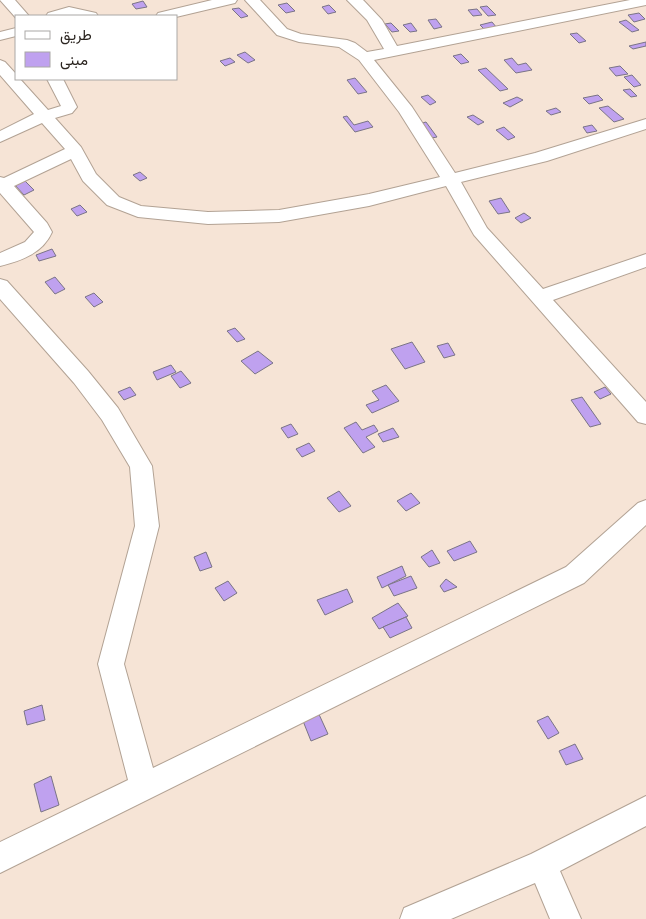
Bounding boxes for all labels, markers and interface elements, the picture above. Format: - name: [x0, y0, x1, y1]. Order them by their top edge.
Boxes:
- legend: [15, 15, 178, 80]
- text: طريق: [60, 26, 92, 45]
- text: مبنى: [60, 51, 88, 70]

